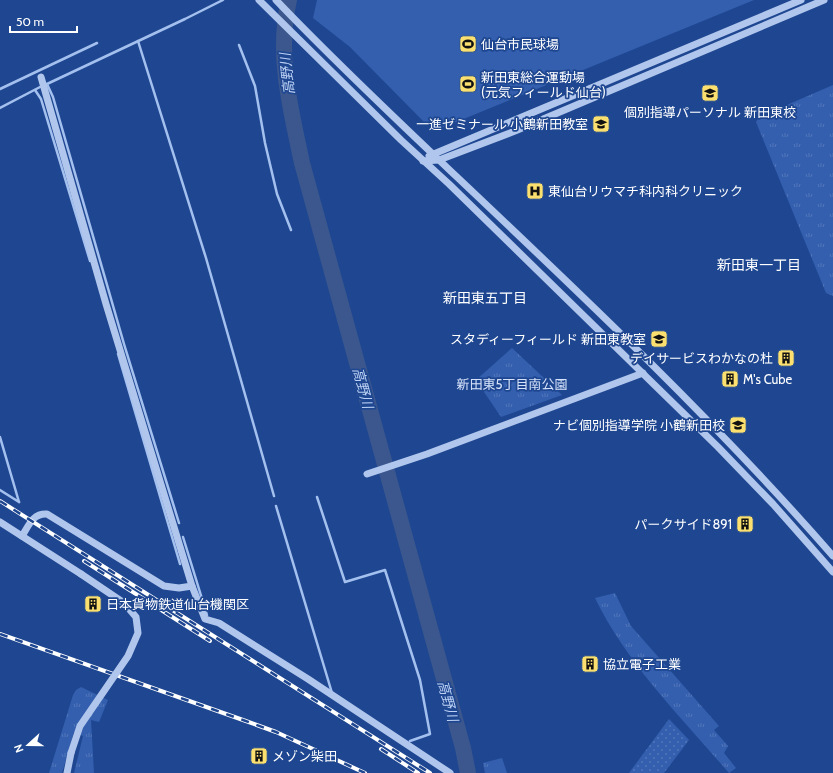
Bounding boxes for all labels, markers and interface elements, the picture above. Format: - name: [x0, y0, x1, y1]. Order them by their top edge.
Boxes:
- scale bar: [10, 8, 77, 34]
- text: 50 m: [16, 14, 44, 29]
- sports icon: 仙台市民球場: [458, 34, 478, 54]
- place label: 仙台市民球場: [481, 36, 559, 52]
- water label: 高野川: [276, 50, 298, 96]
- place label: 新田東総合運動場 (元気フィールド仙台): [481, 69, 606, 100]
- sports icon: 新田東総合運動場 (元気フィールド仙台): [458, 74, 478, 94]
- school or university icon: 個別指導パーソナル 新田東校: [700, 83, 720, 103]
- place label: 個別指導パーソナル 新田東校: [624, 104, 796, 120]
- school or university icon: 一進ゼミナール 小鶴新田教室: [591, 114, 611, 134]
- place label: 一進ゼミナール 小鶴新田教室: [416, 116, 588, 132]
- hospital icon: 東仙台リウマチ科内科クリニック: [525, 181, 545, 201]
- place label: 東仙台リウマチ科内科クリニック: [548, 183, 743, 199]
- district label: 新田東一丁目: [717, 256, 801, 274]
- district label: 新田東五丁目: [443, 289, 527, 307]
- school or university icon: スタディーフィールド 新田東教室: [649, 329, 669, 349]
- place label: スタディーフィールド 新田東教室: [450, 331, 646, 347]
- building icon: デイサービスわかなの杜: [776, 348, 796, 368]
- place label: デイサービスわかなの杜: [630, 350, 773, 366]
- water label: 高野川: [349, 365, 378, 413]
- building icon: M's Cube: [720, 369, 740, 389]
- place label: M's Cube: [743, 371, 793, 387]
- park label: 新田東5丁目南公園: [456, 376, 568, 392]
- school or university icon: ナビ個別指導学院 小鶴新田校: [728, 415, 748, 435]
- place label: ナビ個別指導学院 小鶴新田校: [553, 417, 725, 433]
- building icon: パークサイド891: [735, 514, 755, 534]
- place label: パークサイド891: [634, 516, 732, 532]
- building icon: 日本貨物鉄道仙台機関区: [83, 594, 103, 614]
- place label: 日本貨物鉄道仙台機関区: [106, 596, 249, 612]
- building icon: 協立電子工業: [580, 654, 600, 674]
- place label: 協立電子工業: [603, 656, 681, 672]
- water label: 高野川: [434, 678, 463, 726]
- north arrow: [8, 725, 48, 765]
- text: N: [11, 742, 27, 755]
- building icon: メゾン柴田: [249, 746, 269, 766]
- place label: メゾン柴田: [272, 748, 337, 764]

